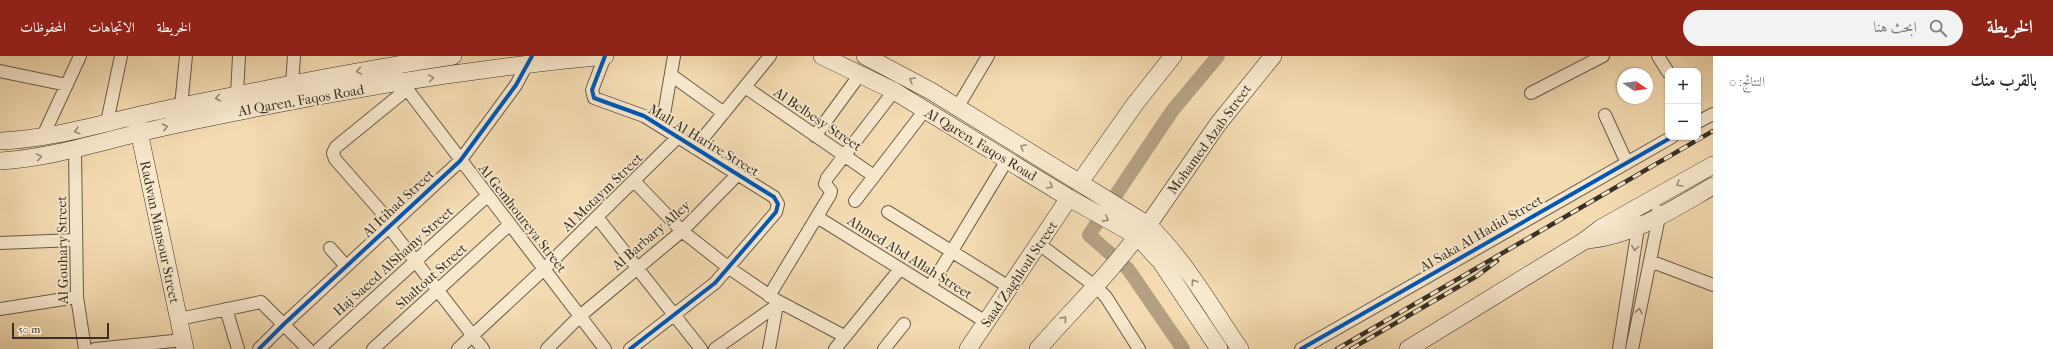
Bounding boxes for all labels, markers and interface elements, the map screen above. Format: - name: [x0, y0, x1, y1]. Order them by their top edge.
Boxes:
- search box: [1683, 10, 1963, 46]
- text: الخريطة: [1987, 16, 2033, 38]
- icon: search: [1927, 17, 1949, 39]
- text: ابحث هنا: [1874, 18, 1917, 36]
- text: المحفوظات: [20, 19, 66, 36]
- text: الاتجاهات: [88, 19, 135, 36]
- text: الخريطة: [157, 19, 191, 36]
- one-way arrow: [356, 66, 362, 75]
- north arrow: [1617, 68, 1653, 104]
- map controls: [1665, 68, 1701, 140]
- button: +: [1665, 68, 1701, 104]
- text: بالقرب منك: [1971, 70, 2037, 90]
- one-way arrow: [428, 74, 434, 83]
- text: النتائج: 0: [1729, 74, 1765, 89]
- one-way arrow: [908, 77, 916, 84]
- street label: Al Qaren, Faqos Road: [236, 81, 366, 120]
- street label: Mohamed Azab Street: [1164, 81, 1255, 198]
- street label: Al Belbesy Street: [770, 83, 865, 155]
- one-way arrow: [215, 94, 221, 102]
- street label: Mall Al Harire Street: [645, 101, 762, 180]
- street label: Al Qaren, Faqos Road: [921, 104, 1040, 185]
- button: −: [1665, 104, 1701, 140]
- one-way arrow: [162, 124, 168, 132]
- one-way arrow: [74, 126, 81, 134]
- one-way arrow: [1020, 145, 1027, 152]
- street label: Al Motaym Street: [558, 149, 646, 236]
- one-way arrow: [36, 153, 42, 162]
- street label: Radwan Mansour Street: [136, 159, 183, 305]
- street label: Al Gemhoureya Street: [474, 160, 570, 276]
- street label: Al Itihad Street: [358, 166, 438, 242]
- one-way arrow: [1676, 180, 1683, 187]
- one-way arrow: [1046, 182, 1053, 189]
- street label: Al Saka Al Hadid Street: [1416, 191, 1546, 276]
- street label: Al Gouhary Street: [53, 196, 72, 305]
- street label: Al Barbary Alley: [608, 196, 695, 275]
- street label: Haj Saeed AlShamy Street: [330, 203, 457, 320]
- street label: Ahmed Abd Allah Street: [843, 211, 975, 303]
- one-way arrow: [1102, 214, 1109, 221]
- street label: Saad Zaghloul Street: [978, 218, 1061, 331]
- street label: Shaltout Street: [392, 240, 471, 313]
- one-way arrow: [1631, 244, 1640, 251]
- one-way arrow: [1191, 279, 1199, 286]
- one-way arrow: [1634, 307, 1642, 314]
- one-way arrow: [1059, 316, 1066, 324]
- scale bar: [12, 321, 109, 340]
- text: 50 m: [18, 323, 40, 336]

